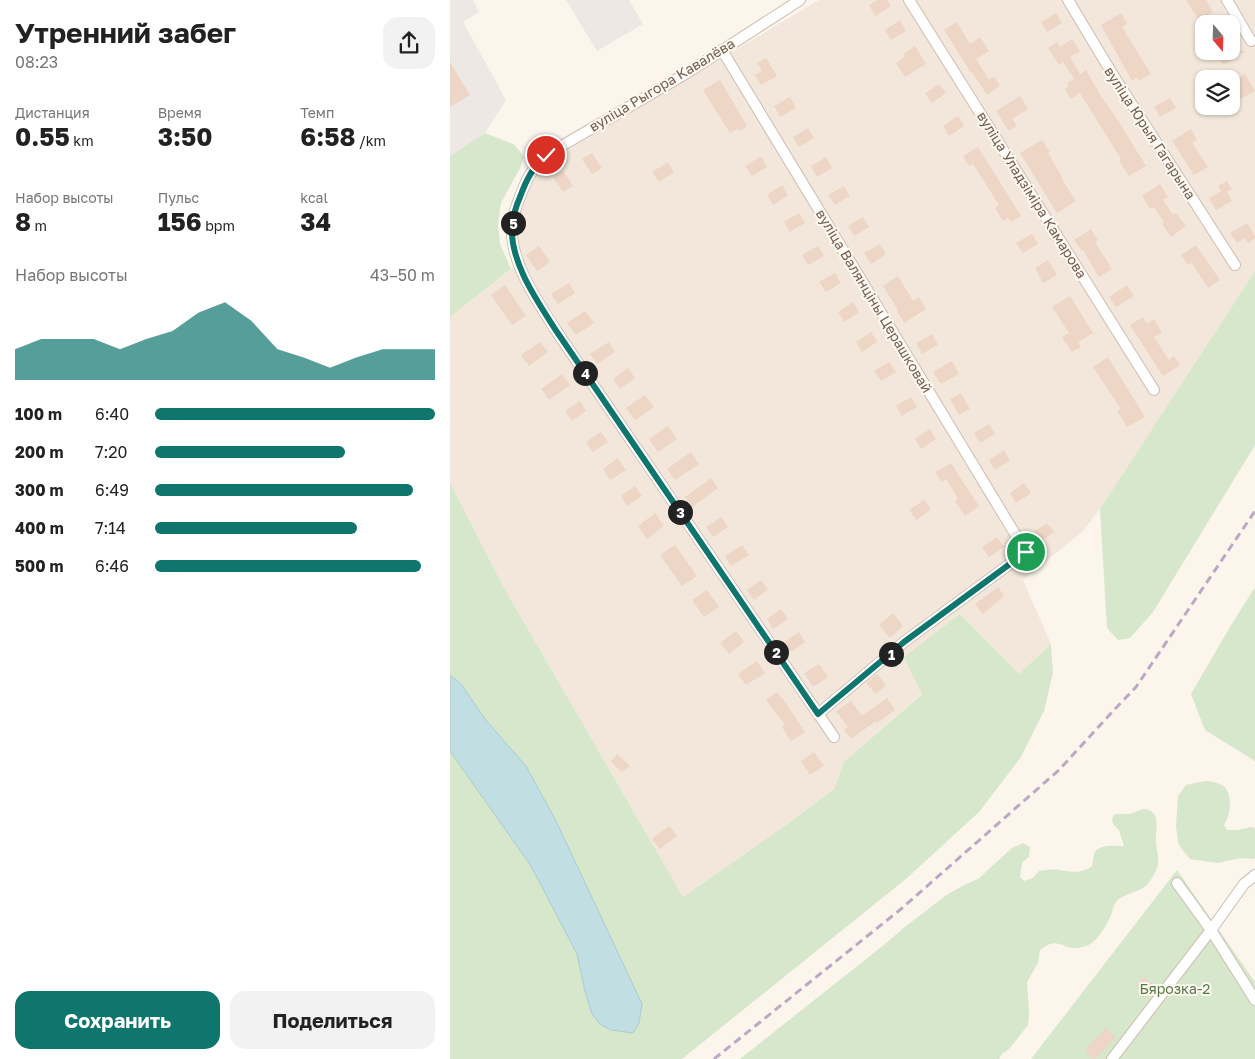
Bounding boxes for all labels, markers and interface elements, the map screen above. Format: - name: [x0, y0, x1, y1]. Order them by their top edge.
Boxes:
- north arrow: [1195, 15, 1240, 60]
- map controls: [1195, 15, 1240, 115]
- text: Утренний забег: [15, 16, 236, 49]
- button: share: [383, 17, 435, 69]
- street label: вуліца Рыгора Кавалёва: [586, 34, 738, 135]
- text: 08:23: [15, 52, 58, 72]
- street label: вуліца Юрыя Гагарына: [1101, 63, 1200, 202]
- button: layers: [1195, 70, 1240, 115]
- text: Дистанция: [15, 104, 90, 121]
- text: Время: [158, 104, 202, 121]
- text: Темп: [300, 104, 334, 121]
- street label: вуліца Уладзіміра Камарова: [974, 108, 1091, 281]
- text: 0.55: [15, 121, 70, 152]
- text: 3:50: [158, 121, 212, 152]
- text: 6:58: [300, 121, 355, 152]
- text: km: [70, 132, 94, 149]
- text: /km: [355, 132, 386, 149]
- pin: [525, 134, 567, 176]
- icon: check: [532, 141, 560, 169]
- text: Набор высоты: [15, 189, 114, 206]
- text: Пульс: [158, 189, 199, 206]
- text: kcal: [300, 189, 328, 206]
- text: 8: [15, 206, 31, 237]
- text: 156: [158, 206, 202, 237]
- text: 34: [300, 206, 331, 237]
- street label: вуліца Валянціны Церашковай: [813, 206, 936, 396]
- pin: 5: [500, 210, 526, 236]
- text: 5: [509, 215, 518, 232]
- text: m: [31, 217, 47, 234]
- text: bpm: [202, 217, 235, 234]
- text: Набор высоты: [15, 265, 128, 285]
- text: 43–50 m: [370, 265, 435, 285]
- pin: 4: [572, 360, 598, 386]
- text: 4: [581, 365, 590, 382]
- text: 100 m: [15, 404, 62, 424]
- text: 6:40: [95, 404, 129, 424]
- text: 200 m: [15, 442, 64, 462]
- text: 7:20: [95, 442, 127, 462]
- text: 300 m: [15, 480, 64, 500]
- text: 6:49: [95, 480, 129, 500]
- pin: 3: [668, 500, 692, 524]
- text: 3: [676, 504, 685, 521]
- text: 400 m: [15, 518, 64, 538]
- text: 7:14: [95, 518, 126, 538]
- pin: [1005, 531, 1047, 573]
- icon: arrive: [1012, 538, 1040, 566]
- text: 500 m: [15, 556, 64, 576]
- text: 6:46: [95, 556, 129, 576]
- pin: 2: [764, 640, 788, 664]
- pin: 1: [878, 642, 904, 666]
- text: 2: [772, 644, 781, 661]
- text: 1: [888, 646, 895, 663]
- park label: Бярозка-2: [1140, 980, 1210, 997]
- button: Сохранить: [15, 991, 220, 1049]
- button: Поделиться: [230, 991, 435, 1049]

